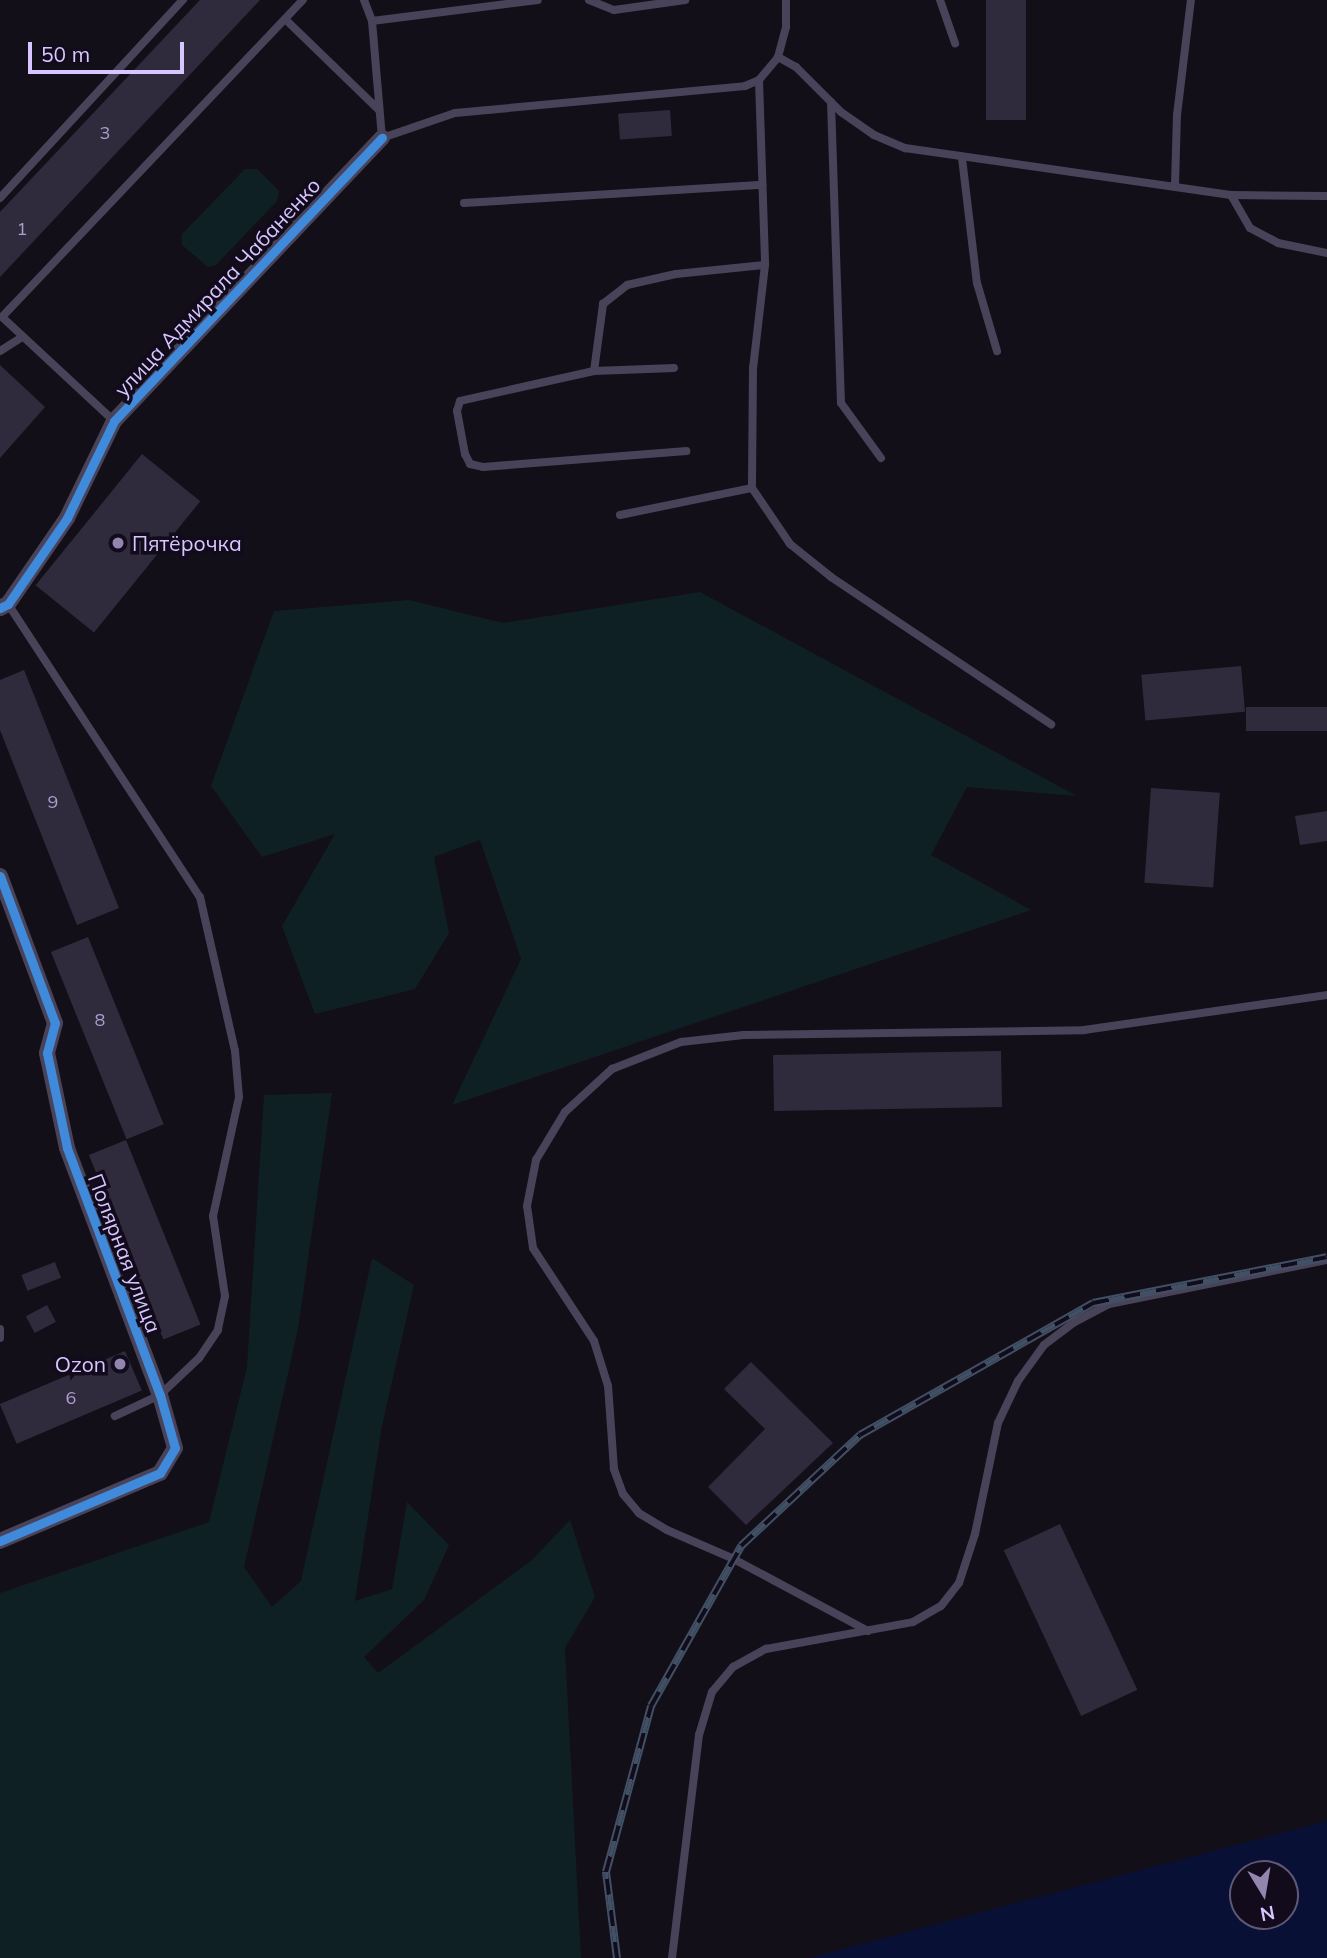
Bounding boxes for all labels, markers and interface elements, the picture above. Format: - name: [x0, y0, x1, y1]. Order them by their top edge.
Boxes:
- scale bar: [32, 28, 187, 72]
- text: 50 m: [41, 41, 90, 67]
- house number: 3: [100, 122, 110, 144]
- street label: улица Адмирала Чабаненко: [109, 172, 325, 402]
- house number: 1: [17, 218, 27, 240]
- place label: Пятёрочка: [132, 530, 242, 556]
- marker: Пятёрочка: [110, 535, 126, 551]
- house number: 9: [48, 791, 58, 813]
- house number: 8: [95, 1009, 105, 1031]
- street label: Полярная улица: [83, 1170, 167, 1336]
- place label: Ozon: [55, 1351, 106, 1377]
- marker: Ozon: [112, 1356, 128, 1372]
- house number: 6: [66, 1387, 76, 1409]
- north arrow: [1229, 1860, 1299, 1930]
- text: N: [1258, 1901, 1277, 1927]

